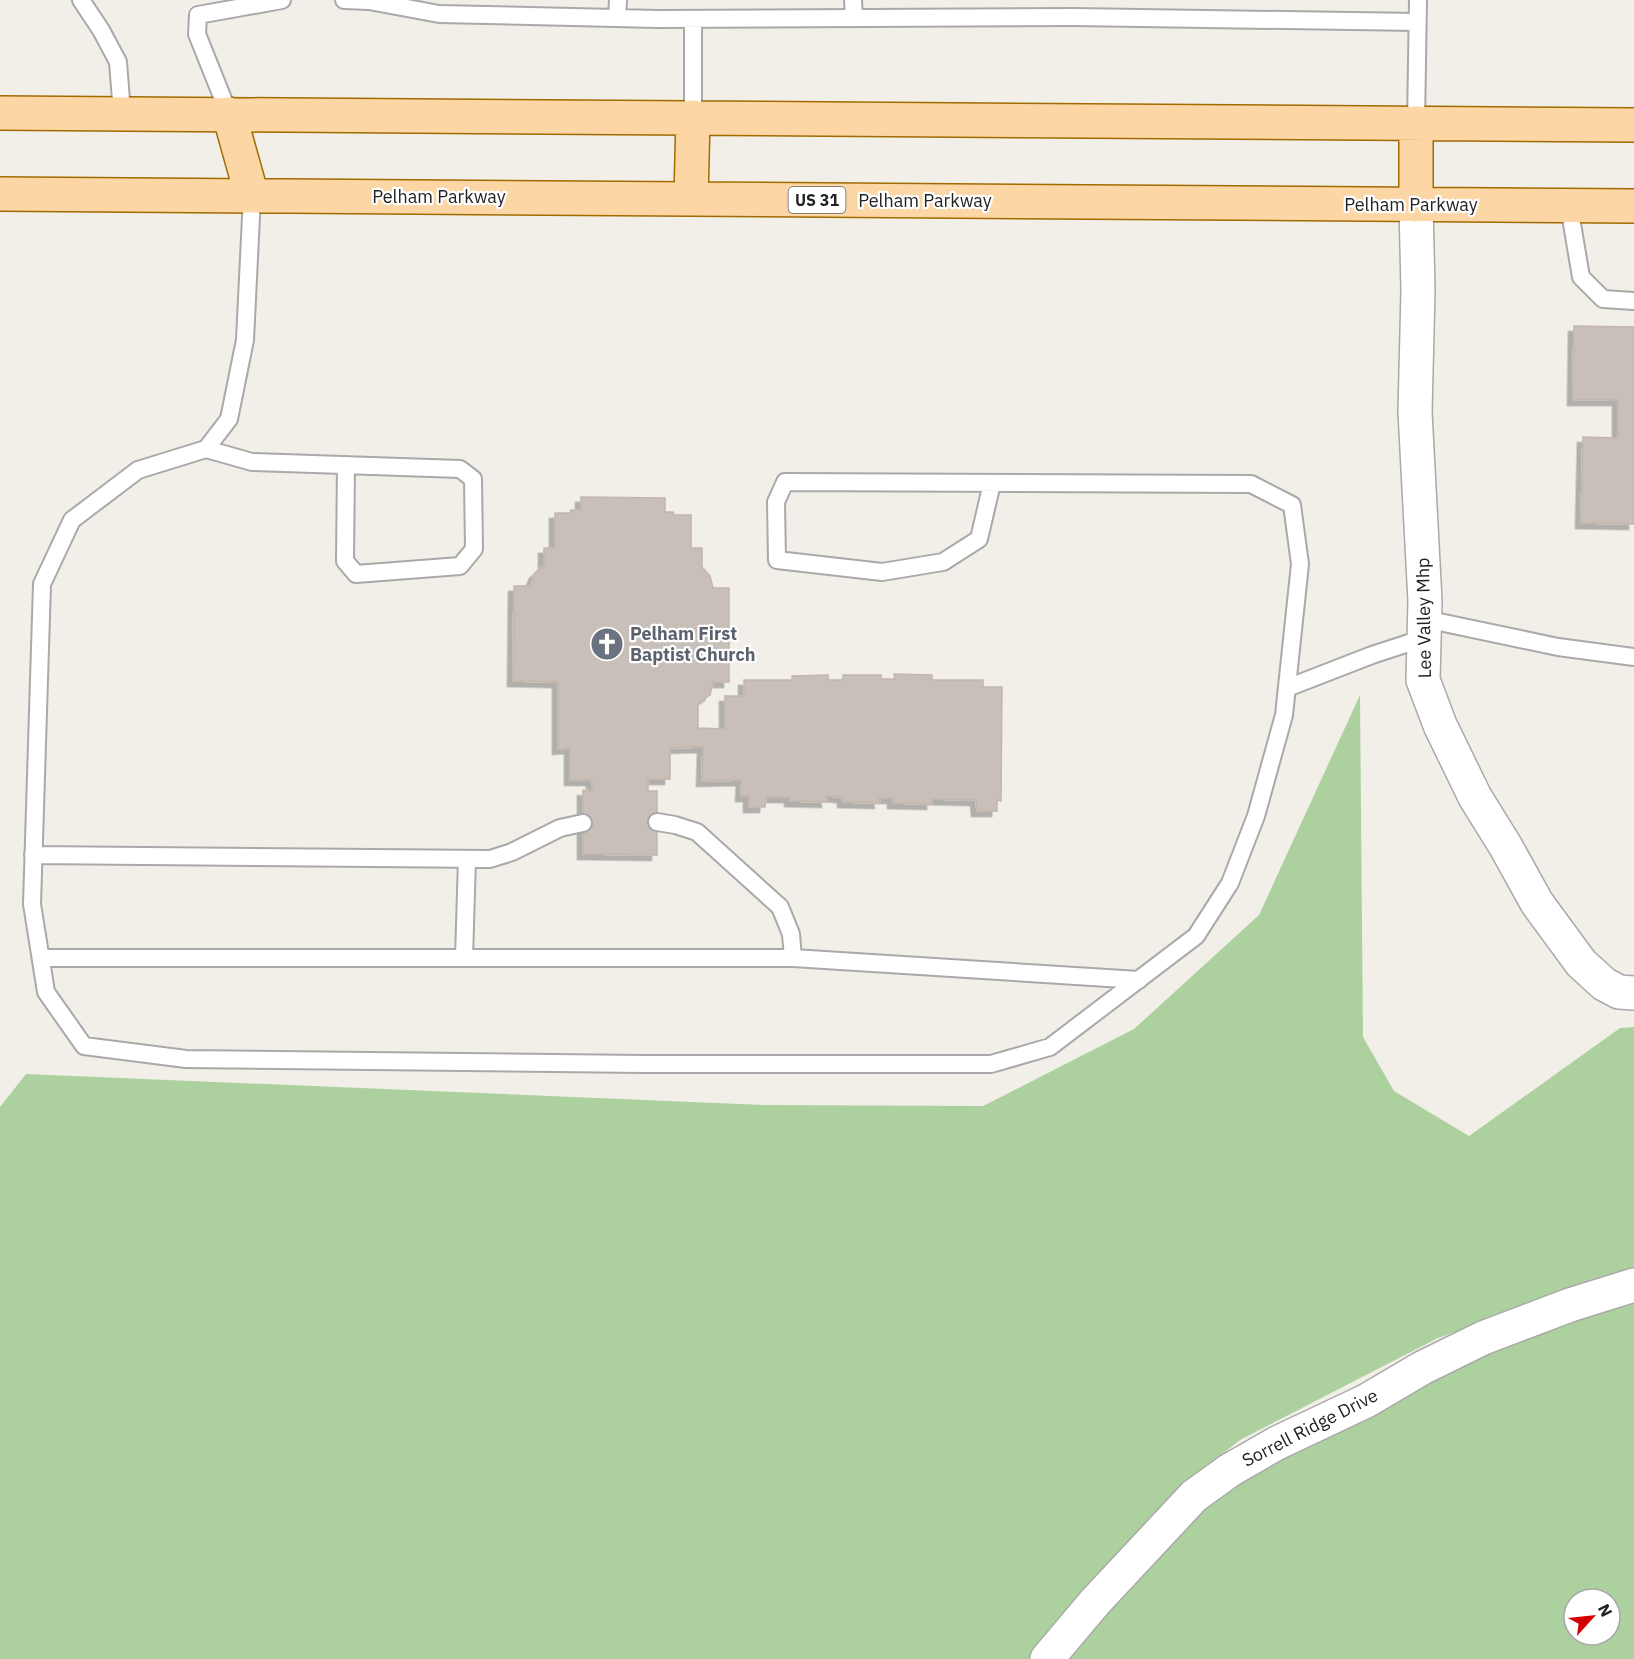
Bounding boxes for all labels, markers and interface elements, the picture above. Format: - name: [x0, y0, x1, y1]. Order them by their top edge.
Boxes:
- street label: Pelham Parkway: [372, 185, 506, 208]
- road number: US 31: [788, 187, 846, 213]
- street label: Pelham Parkway: [858, 189, 992, 212]
- street label: Pelham Parkway: [1344, 193, 1478, 216]
- street label: Lee Valley Mhp: [1411, 557, 1436, 679]
- place label: Pelham First Baptist Church: [630, 622, 756, 666]
- church icon: Pelham First Baptist Church: [589, 626, 625, 662]
- street label: Sorrell Ridge Drive: [1238, 1383, 1382, 1472]
- north arrow: [1562, 1587, 1622, 1647]
- text: N: [1594, 1600, 1617, 1620]

